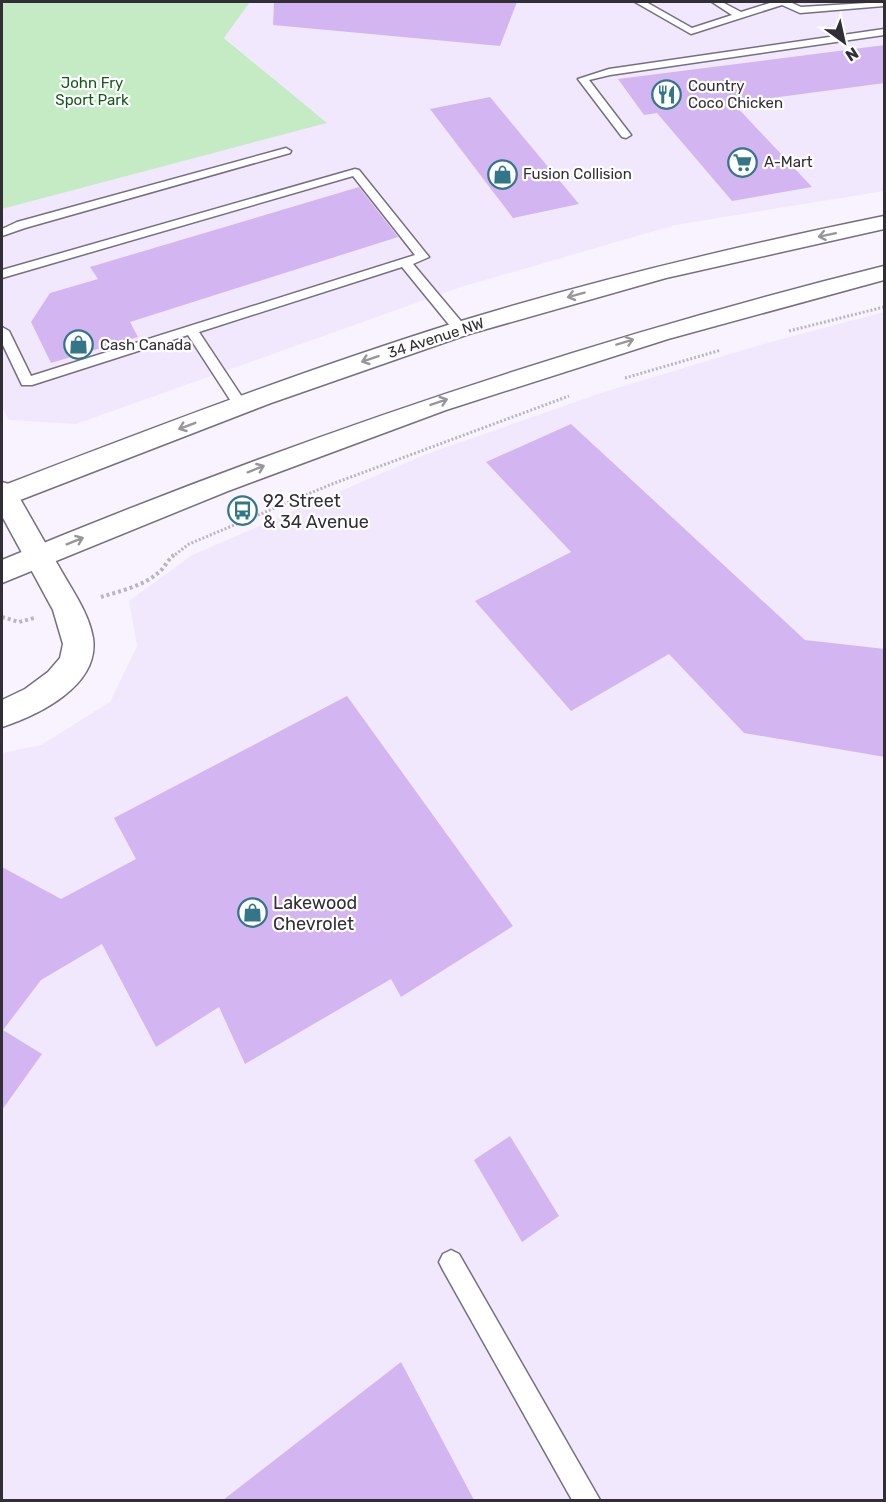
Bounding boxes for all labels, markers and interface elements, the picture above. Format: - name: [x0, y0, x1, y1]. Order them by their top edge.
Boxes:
- north arrow: [814, 12, 874, 72]
- text: N: [842, 43, 862, 65]
- park label: John Fry Sport Park: [55, 74, 129, 109]
- place label: Country Coco Chicken: [688, 77, 783, 112]
- restaurant icon: Country Coco Chicken: [651, 79, 683, 111]
- supermarket icon: A-Mart: [727, 146, 759, 178]
- place label: A-Mart: [764, 153, 813, 171]
- shop icon: Fusion Collision: [486, 158, 518, 190]
- place label: Fusion Collision: [523, 165, 632, 183]
- one-way arrow: [818, 230, 837, 241]
- one-way arrow: [567, 290, 586, 301]
- street label: 34 Avenue NW: [386, 314, 486, 362]
- shop icon: Cash Canada: [63, 329, 95, 361]
- place label: Cash Canada: [100, 336, 192, 354]
- one-way arrow: [615, 336, 634, 347]
- one-way arrow: [361, 355, 380, 366]
- one-way arrow: [429, 396, 448, 407]
- one-way arrow: [178, 421, 197, 432]
- one-way arrow: [246, 463, 265, 474]
- place label: 92 Street & 34 Avenue: [263, 490, 369, 533]
- bus stop icon: 92 Street & 34 Avenue: [226, 495, 258, 527]
- one-way arrow: [65, 535, 84, 546]
- place label: Lakewood Chevrolet: [273, 892, 357, 935]
- shop icon: Lakewood Chevrolet: [236, 897, 268, 929]

